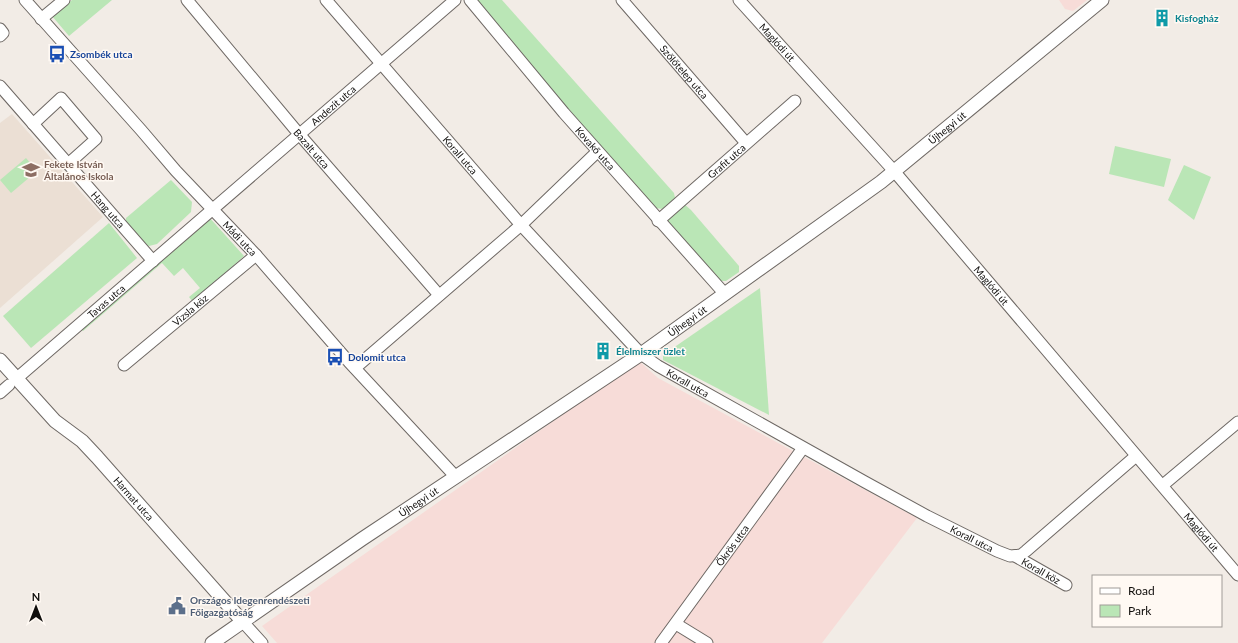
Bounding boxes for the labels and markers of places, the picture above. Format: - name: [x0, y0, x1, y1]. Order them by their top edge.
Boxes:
- building icon: Kisfogház: [1152, 8, 1172, 28]
- place label: Kisfogház: [1175, 12, 1219, 24]
- bus stop icon: Zsombék utca: [47, 44, 67, 64]
- place label: Zsombék utca: [70, 48, 133, 60]
- place label: Fekete István Általános Iskola: [43, 158, 114, 182]
- school or university icon: Fekete István Általános Iskola: [21, 160, 41, 180]
- building icon: Élelmiszer üzlet: [593, 341, 613, 361]
- place label: Élelmiszer üzlet: [616, 345, 685, 357]
- bus stop icon: Dolomit utca: [325, 347, 345, 367]
- place label: Dolomit utca: [348, 351, 406, 363]
- place label: Országos Idegenrendészeti Főigazgatóság: [190, 594, 310, 618]
- public building icon: Országos Idegenrendészeti Főigazgatóság: [167, 596, 187, 616]

